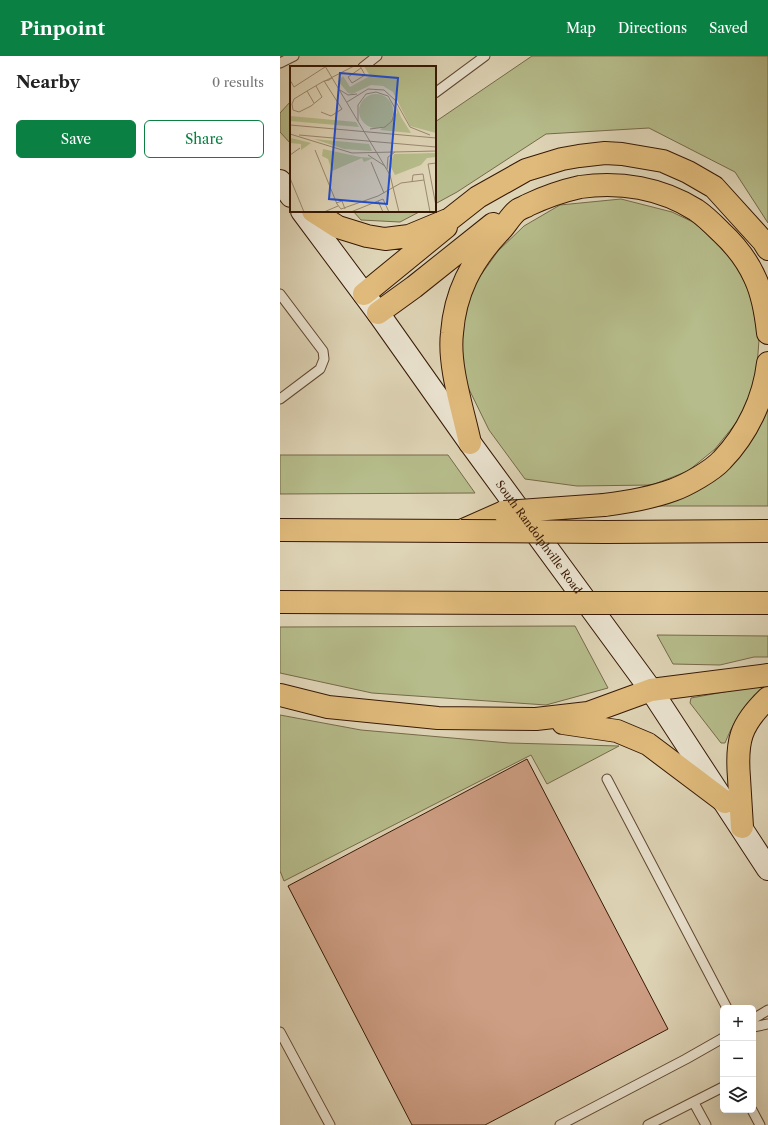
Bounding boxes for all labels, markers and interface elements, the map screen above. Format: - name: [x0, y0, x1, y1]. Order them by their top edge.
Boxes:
- text: Pinpoint: [20, 17, 105, 40]
- text: Map: [566, 19, 596, 37]
- text: Directions: [618, 19, 687, 37]
- text: Saved: [709, 19, 748, 37]
- inset map: [290, 66, 436, 212]
- text: Nearby: [16, 72, 80, 92]
- text: 0 results: [212, 74, 264, 90]
- button: Save: [16, 120, 136, 158]
- button: Share: [144, 120, 264, 158]
- street label: South Randolphville Road: [493, 478, 585, 597]
- map controls: [720, 1005, 756, 1113]
- button: +: [720, 1005, 756, 1041]
- button: −: [720, 1041, 756, 1077]
- button: layers: [720, 1077, 756, 1113]

